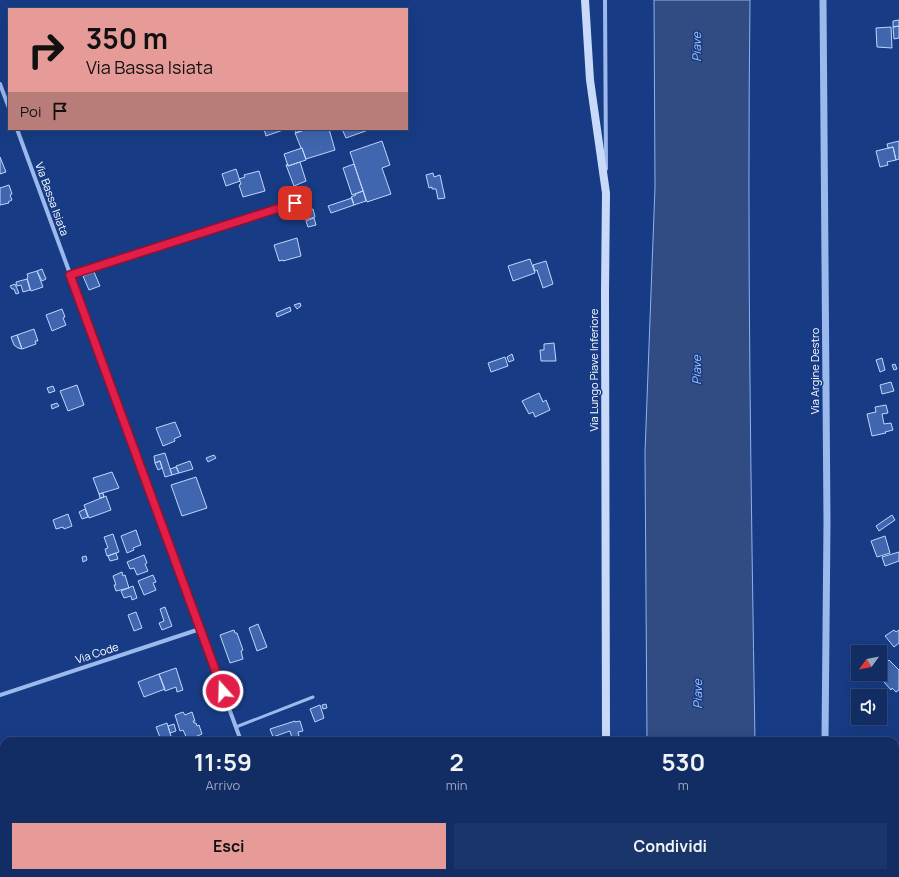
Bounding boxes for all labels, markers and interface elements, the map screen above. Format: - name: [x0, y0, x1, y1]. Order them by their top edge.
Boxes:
- text: 350 m: [86, 19, 168, 57]
- icon: right: [20, 24, 72, 76]
- water label: Piave: [688, 31, 705, 62]
- text: Via Bassa Isiata: [86, 55, 213, 79]
- icon: arrive: [49, 100, 71, 122]
- text: Poi: [20, 101, 41, 122]
- street label: Via Bassa Isiata: [32, 160, 73, 238]
- pin: [278, 186, 312, 220]
- icon: arrive: [284, 192, 306, 214]
- street label: Via Lungo Piave Inferiore: [586, 308, 601, 431]
- street label: Via Argine Destro: [807, 327, 822, 414]
- water label: Piave: [688, 354, 705, 385]
- street label: Via Code: [73, 638, 121, 667]
- north arrow: [851, 645, 887, 681]
- map controls: [851, 645, 887, 725]
- position arrow: [202, 670, 244, 712]
- water label: Piave: [689, 678, 706, 709]
- button: sound: [851, 689, 887, 725]
- text: 11:59: [194, 745, 252, 778]
- text: 2: [450, 745, 464, 778]
- text: 530: [661, 745, 705, 778]
- text: Arrivo: [206, 776, 240, 794]
- text: min: [446, 776, 468, 794]
- text: m: [678, 776, 689, 794]
- button: Esci: [12, 823, 446, 869]
- button: Condividi: [454, 823, 887, 869]

